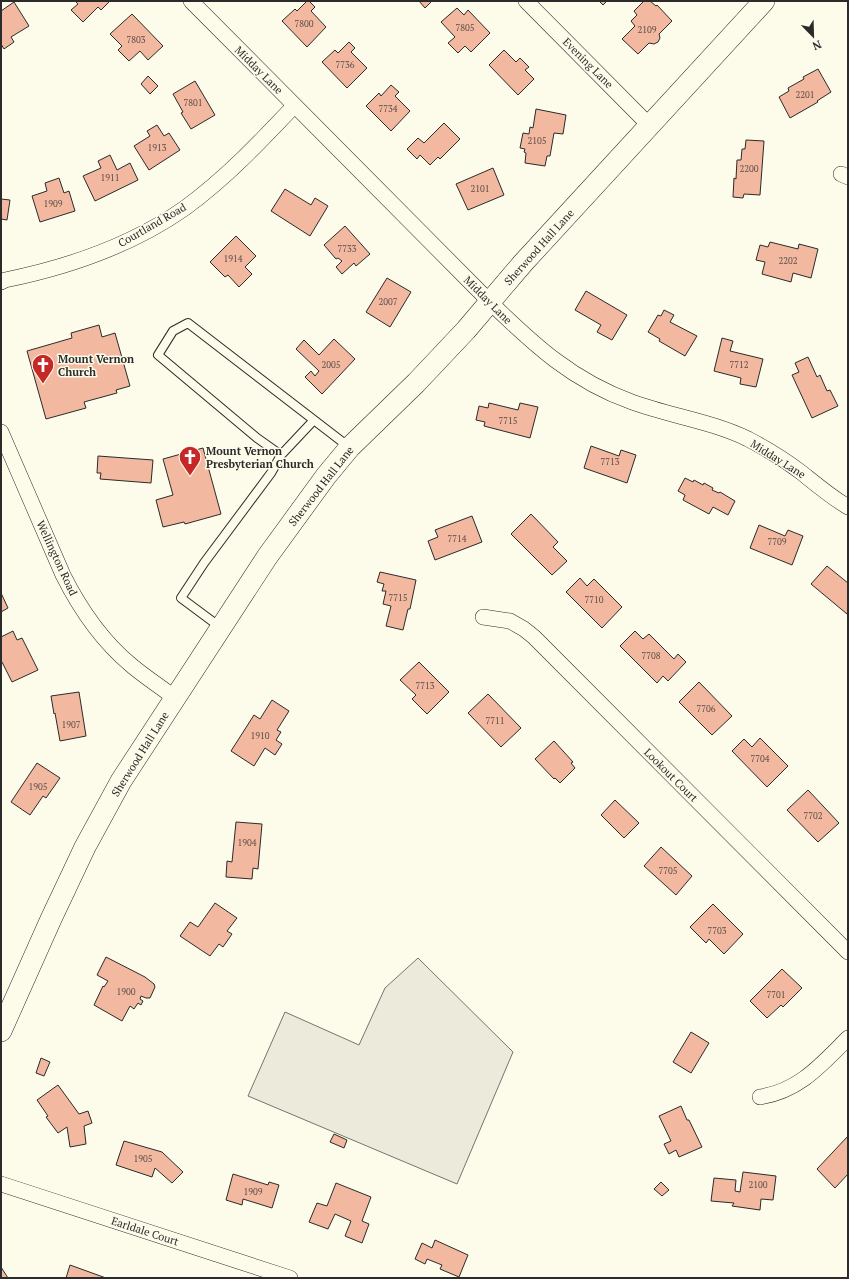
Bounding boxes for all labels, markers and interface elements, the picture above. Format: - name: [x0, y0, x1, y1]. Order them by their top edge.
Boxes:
- north arrow: [793, 16, 833, 56]
- house number: 7800: [294, 18, 314, 30]
- house number: 7805: [455, 22, 475, 34]
- house number: 2109: [637, 24, 657, 36]
- house number: 7803: [126, 34, 146, 46]
- street label: Evening Lane: [560, 35, 617, 92]
- text: N: [810, 37, 823, 54]
- street label: Midday Lane: [232, 43, 286, 97]
- house number: 7736: [335, 59, 355, 71]
- house number: 2201: [795, 89, 815, 101]
- house number: 7801: [183, 97, 203, 109]
- house number: 7734: [378, 103, 398, 115]
- house number: 2105: [527, 135, 547, 147]
- house number: 1913: [147, 142, 167, 154]
- house number: 2200: [739, 163, 759, 175]
- house number: 1911: [100, 172, 120, 184]
- house number: 2101: [470, 183, 490, 195]
- house number: 1909: [43, 198, 63, 210]
- street label: Courtland Road: [115, 200, 189, 250]
- street label: Sherwood Hall Lane: [501, 206, 577, 288]
- house number: 7733: [337, 243, 357, 255]
- house number: 1914: [223, 253, 243, 265]
- house number: 2202: [778, 255, 798, 267]
- street label: Midday Lane: [461, 273, 515, 327]
- house number: 2007: [378, 296, 398, 308]
- church icon: Mount Vernon Church: [30, 352, 56, 385]
- place label: Mount Vernon Church: [58, 352, 134, 379]
- house number: 2005: [321, 359, 341, 371]
- house number: 7712: [729, 359, 749, 371]
- house number: 7715: [498, 415, 518, 427]
- street label: Midday Lane: [748, 436, 809, 482]
- street label: Sherwood Hall Lane: [285, 443, 357, 529]
- church icon: Mount Vernon Presbyterian Church: [177, 444, 203, 477]
- place label: Mount Vernon Presbyterian Church: [206, 444, 314, 471]
- house number: 7713: [600, 456, 620, 468]
- street label: Wellington Road: [33, 518, 81, 598]
- house number: 7714: [447, 533, 467, 545]
- house number: 7709: [767, 536, 787, 548]
- house number: 7715: [388, 592, 408, 604]
- house number: 7710: [584, 594, 604, 606]
- house number: 7708: [641, 650, 661, 662]
- house number: 7713: [415, 680, 435, 692]
- house number: 7706: [696, 703, 716, 715]
- street label: Sherwood Hall Lane: [108, 709, 172, 799]
- house number: 7711: [485, 715, 505, 727]
- house number: 1907: [61, 719, 81, 731]
- house number: 1910: [250, 730, 270, 742]
- street label: Lookout Court: [641, 745, 701, 805]
- house number: 7704: [750, 753, 770, 765]
- house number: 1905: [28, 781, 48, 793]
- house number: 7702: [803, 810, 823, 822]
- house number: 1904: [237, 837, 257, 849]
- house number: 7705: [658, 865, 678, 877]
- house number: 7703: [707, 925, 727, 937]
- house number: 1900: [116, 986, 136, 998]
- house number: 7701: [766, 989, 786, 1001]
- house number: 1905: [133, 1153, 153, 1165]
- house number: 2100: [748, 1179, 768, 1191]
- house number: 1909: [243, 1186, 263, 1198]
- street label: Earldale Court: [109, 1213, 181, 1249]

